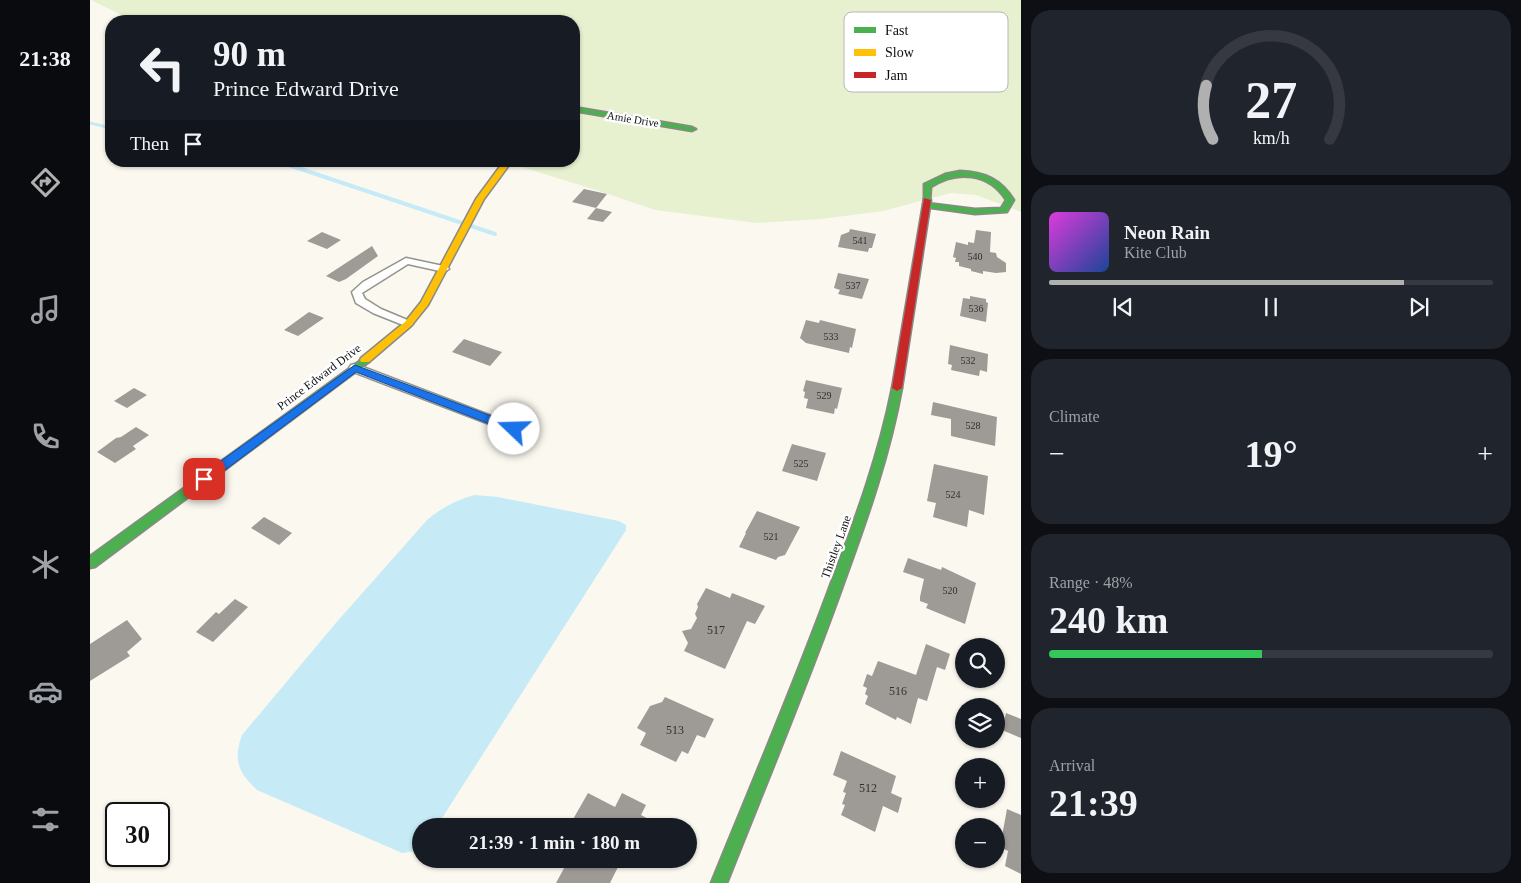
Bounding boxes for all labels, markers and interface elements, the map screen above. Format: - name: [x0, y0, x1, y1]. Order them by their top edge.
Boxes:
- legend: [844, 12, 1008, 92]
- text: Fast: [885, 23, 908, 38]
- icon: left: [130, 35, 195, 100]
- text: 90 m: [213, 35, 286, 74]
- text: Slow: [885, 45, 915, 60]
- text: 21:38: [19, 46, 71, 71]
- text: Jam: [885, 68, 908, 83]
- text: 27: [1245, 72, 1297, 129]
- text: Prince Edward Drive: [213, 76, 399, 101]
- street label: Amie Drive: [606, 109, 660, 129]
- text: km/h: [1253, 128, 1289, 148]
- icon: arrive: [179, 130, 207, 158]
- text: Then: [130, 133, 169, 154]
- icon: directions: [28, 165, 63, 200]
- text: Neon Rain: [1124, 222, 1210, 243]
- house number: 541: [853, 235, 868, 246]
- text: Kite Club: [1124, 244, 1187, 261]
- house number: 540: [968, 251, 983, 262]
- house number: 537: [846, 280, 861, 291]
- icon: music: [28, 292, 63, 327]
- icon: previous: [1109, 293, 1137, 321]
- icon: pause: [1257, 293, 1285, 321]
- icon: next: [1405, 293, 1433, 321]
- house number: 536: [969, 303, 984, 314]
- house number: 533: [824, 331, 839, 342]
- street label: Prince Edward Drive: [274, 341, 364, 413]
- house number: 532: [961, 355, 976, 366]
- house number: 529: [817, 390, 832, 401]
- position arrow: [487, 402, 539, 454]
- text: Climate: [1049, 408, 1100, 425]
- icon: phone: [28, 419, 63, 454]
- house number: 528: [966, 420, 981, 431]
- text: 19°: [1244, 433, 1298, 475]
- text: −: [1049, 438, 1065, 469]
- text: +: [1477, 438, 1493, 469]
- pin: [183, 458, 225, 500]
- house number: 525: [794, 458, 809, 469]
- icon: arrive: [190, 465, 218, 493]
- house number: 524: [946, 489, 961, 500]
- street label: Thistley Lane: [818, 513, 854, 581]
- house number: 521: [764, 531, 779, 542]
- icon: climate: [28, 547, 63, 582]
- text: Range · 48%: [1049, 574, 1133, 591]
- house number: 520: [943, 585, 958, 596]
- text: 240 km: [1049, 599, 1168, 641]
- house number: 517: [707, 623, 725, 637]
- map controls: [955, 638, 1005, 868]
- button: search: [955, 638, 1005, 688]
- icon: car: [28, 674, 63, 709]
- house number: 516: [889, 684, 907, 698]
- button: layers: [955, 698, 1005, 748]
- house number: 513: [666, 723, 684, 737]
- text: Arrival: [1049, 757, 1095, 774]
- button: +: [955, 758, 1005, 808]
- house number: 512: [859, 781, 877, 795]
- text: 21:39: [1049, 782, 1138, 824]
- icon: filters: [28, 802, 63, 837]
- speed limit sign: 30: [105, 802, 170, 867]
- button: −: [955, 818, 1005, 868]
- text: 21:39 · 1 min · 180 m: [469, 832, 640, 853]

